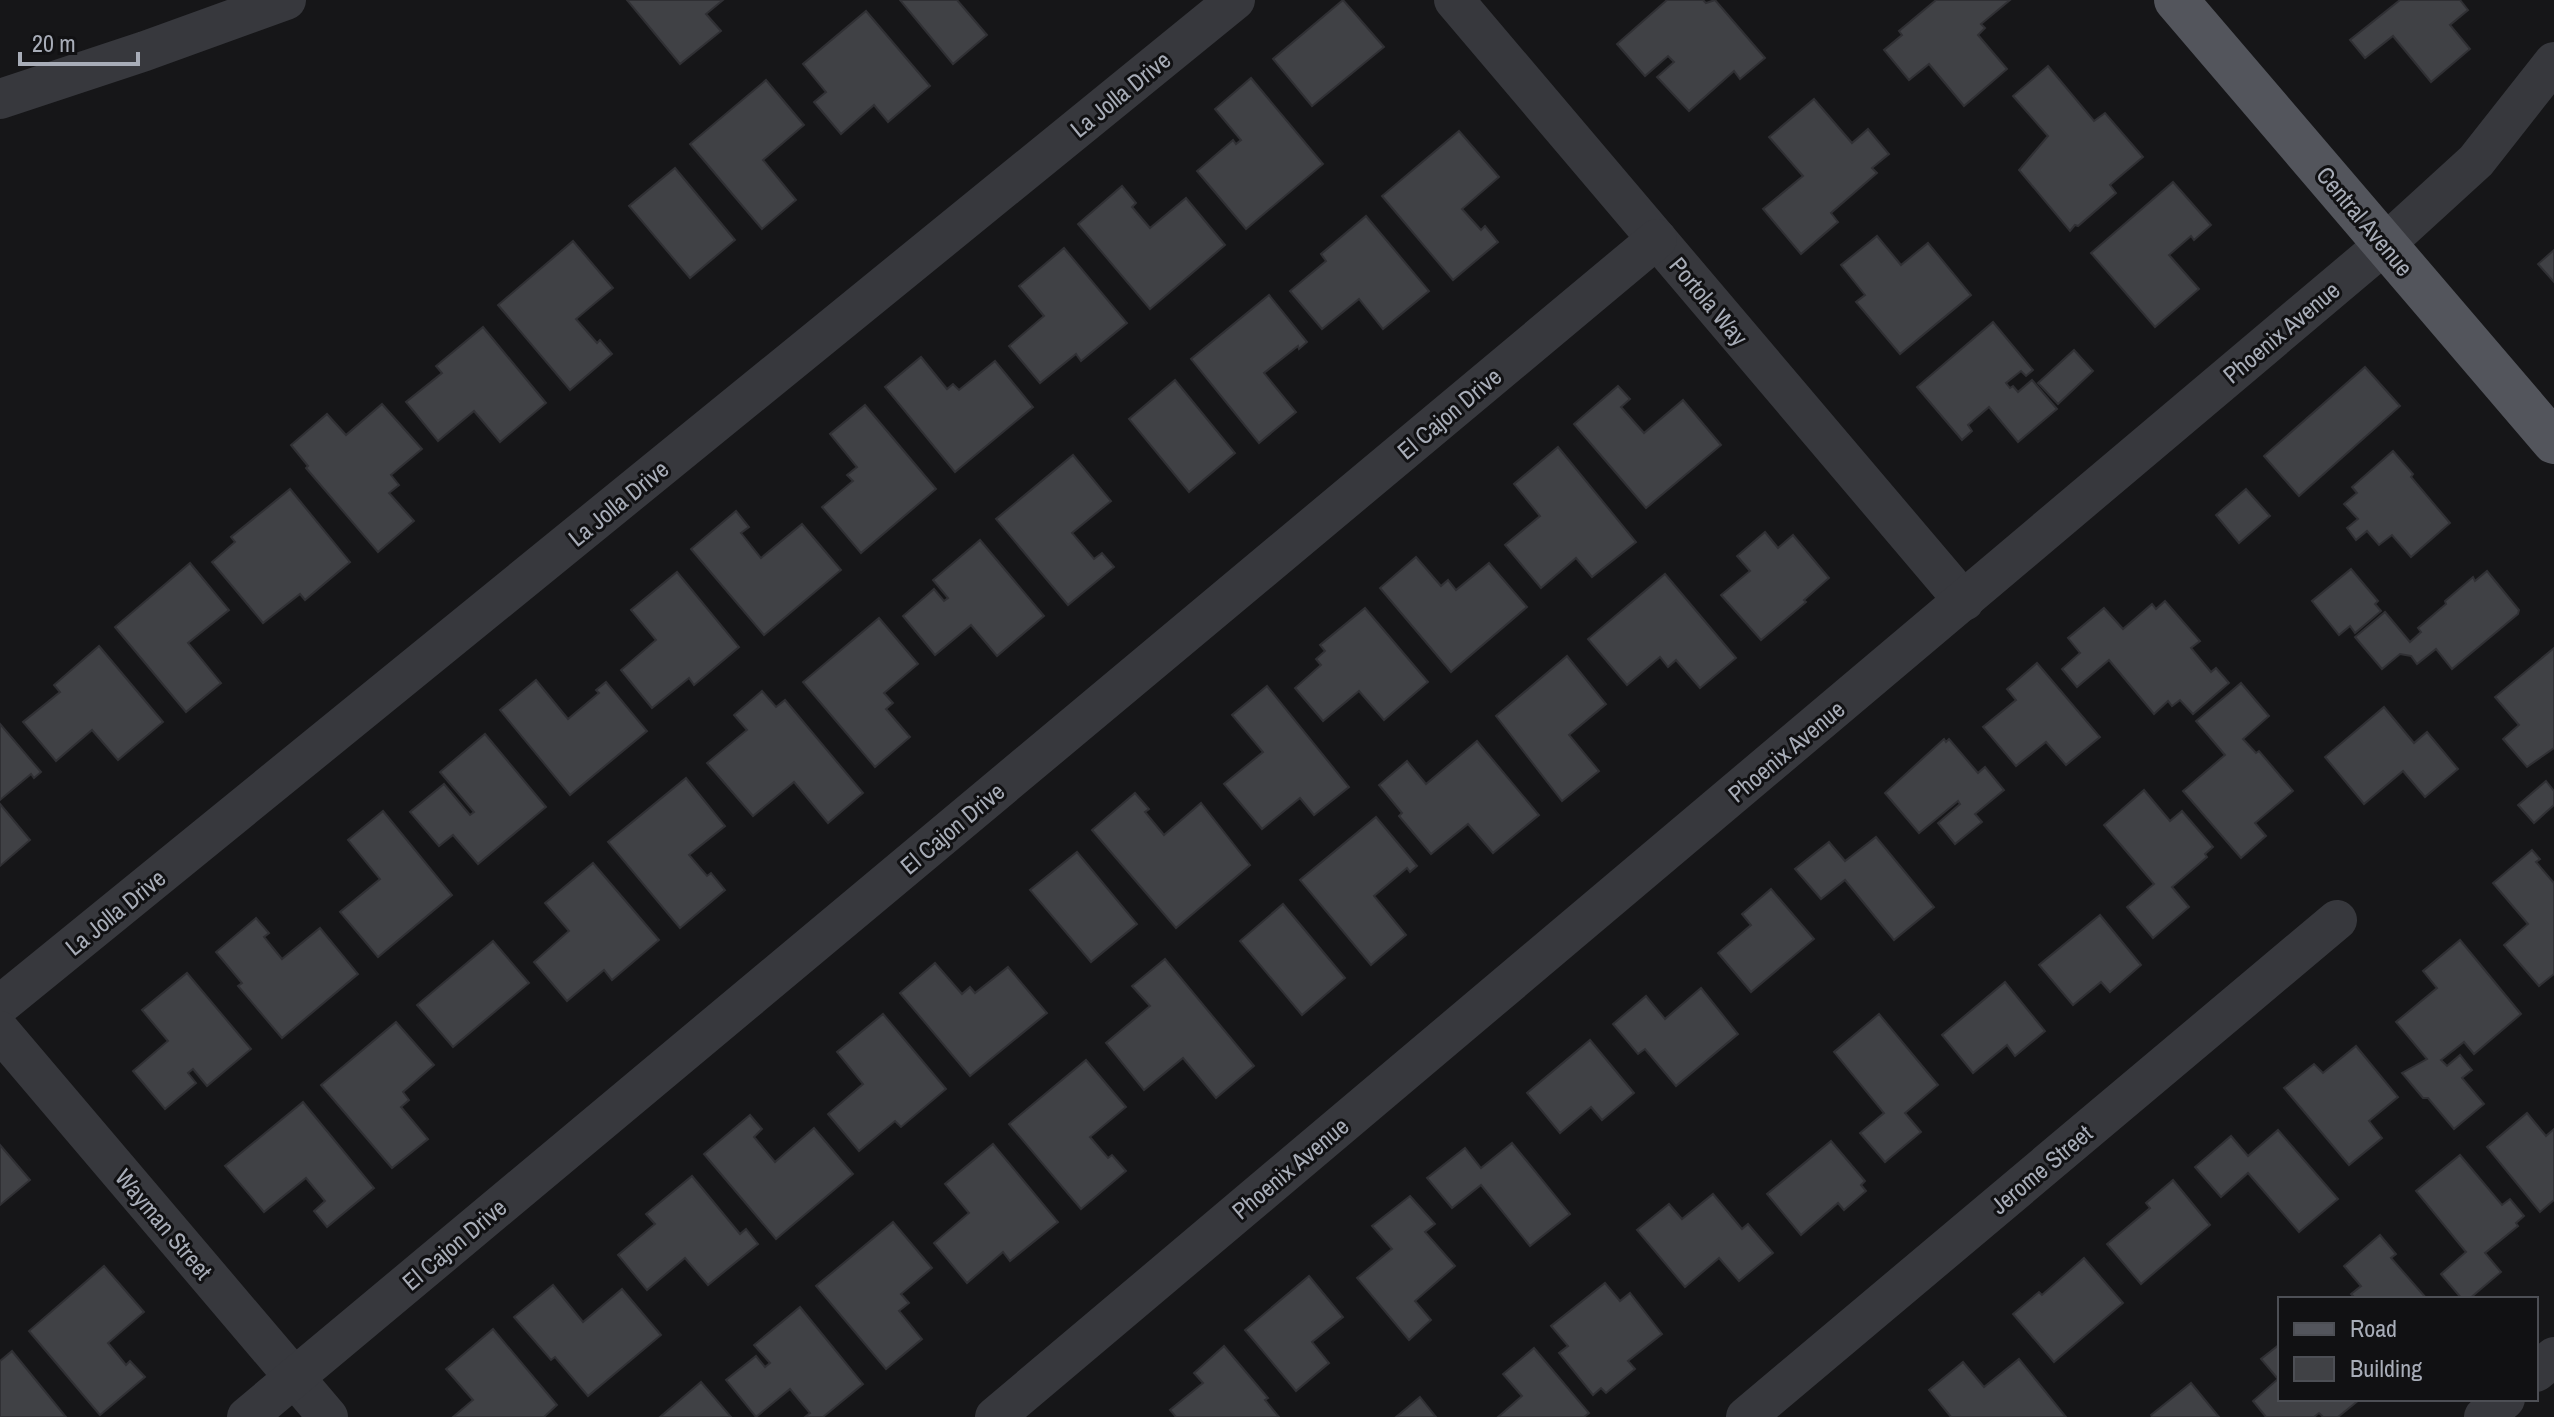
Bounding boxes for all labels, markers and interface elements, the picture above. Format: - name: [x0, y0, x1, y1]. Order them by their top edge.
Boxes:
- scale bar: [20, 16, 138, 66]
- text: 20 m: [32, 27, 76, 59]
- street label: La Jolla Drive: [1063, 44, 1177, 144]
- street label: Central Avenue: [2310, 159, 2420, 283]
- street label: Portola Way: [1663, 250, 1756, 352]
- street label: Phoenix Avenue: [2216, 274, 2346, 390]
- street label: El Cajon Drive: [1390, 360, 1508, 466]
- street label: La Jolla Drive: [561, 453, 675, 553]
- street label: Phoenix Avenue: [1721, 693, 1851, 809]
- street label: El Cajon Drive: [893, 775, 1011, 881]
- street label: La Jolla Drive: [58, 862, 172, 962]
- street label: Phoenix Avenue: [1225, 1110, 1355, 1226]
- street label: Jerome Street: [1983, 1117, 2099, 1221]
- street label: Wayman Street: [108, 1162, 220, 1286]
- street label: El Cajon Drive: [395, 1191, 513, 1297]
- legend: [2278, 1297, 2538, 1401]
- text: Road: [2350, 1312, 2397, 1344]
- text: Building: [2350, 1352, 2422, 1384]

